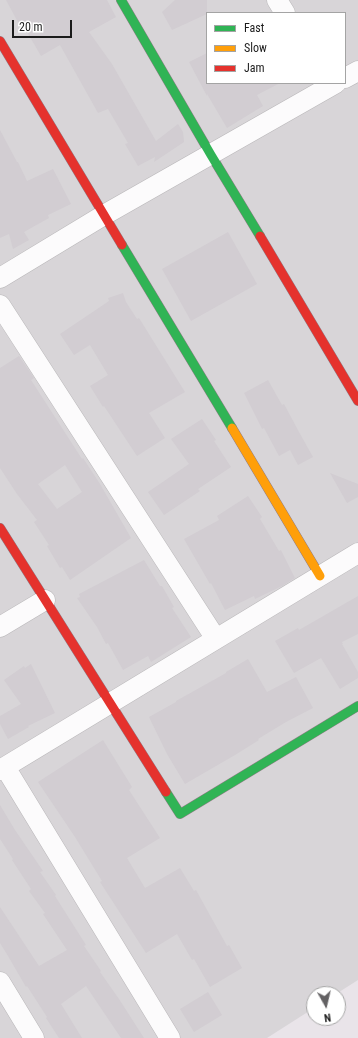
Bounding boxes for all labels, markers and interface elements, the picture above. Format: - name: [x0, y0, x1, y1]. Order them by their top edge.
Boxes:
- scale bar: [14, 12, 74, 38]
- legend: [206, 12, 346, 84]
- text: 20 m: [19, 20, 43, 34]
- text: Fast: [244, 21, 264, 35]
- text: Slow: [244, 41, 267, 55]
- text: Jam: [244, 61, 265, 75]
- north arrow: [306, 986, 346, 1026]
- text: N: [323, 1010, 332, 1024]

